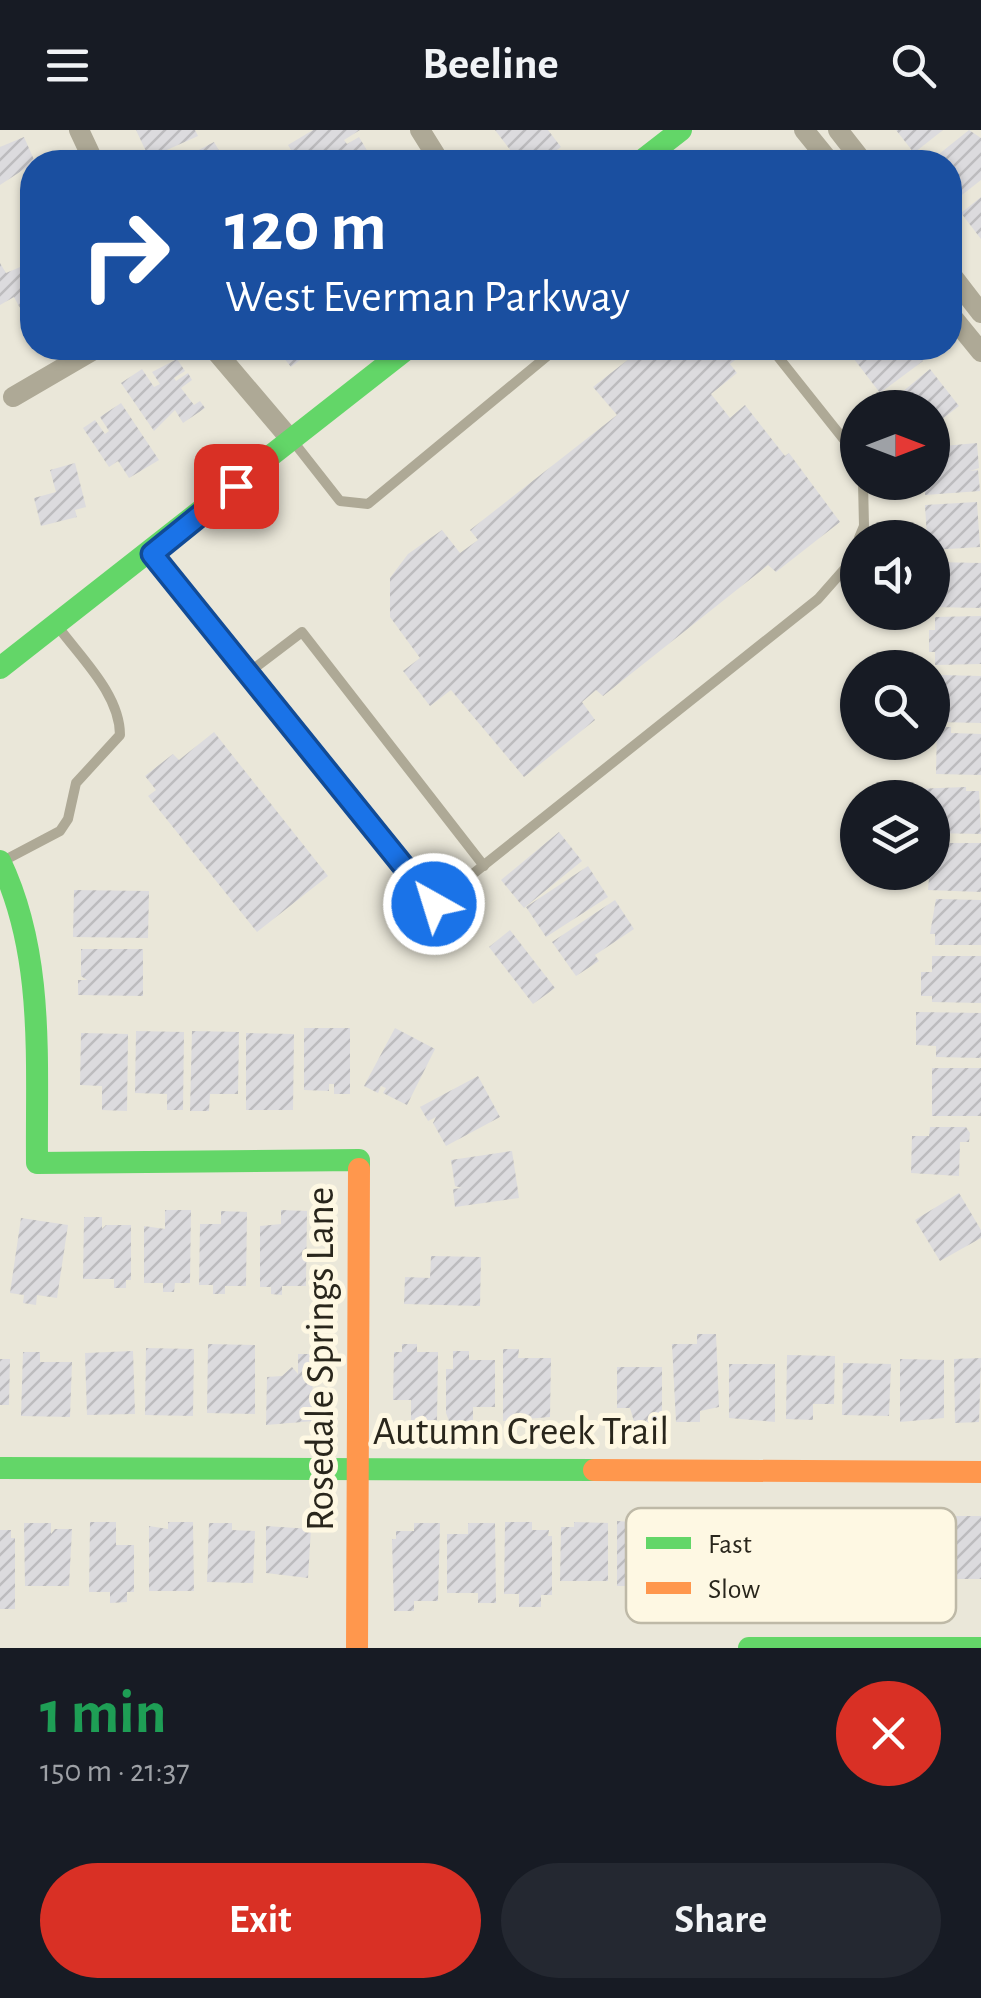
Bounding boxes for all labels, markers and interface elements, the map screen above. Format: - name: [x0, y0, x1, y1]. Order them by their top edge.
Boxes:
- icon: menu: [40, 38, 95, 93]
- icon: search: [886, 38, 941, 93]
- text: Beeline: [422, 42, 559, 87]
- icon: right: [60, 190, 190, 320]
- text: 120 m: [225, 193, 387, 263]
- text: West Everman Parkway: [225, 275, 630, 320]
- north arrow: [840, 390, 950, 500]
- map controls: [840, 390, 950, 890]
- pin: [194, 444, 279, 529]
- icon: arrive: [209, 459, 264, 514]
- button: sound: [840, 520, 950, 630]
- button: search: [840, 650, 950, 760]
- button: layers: [840, 780, 950, 890]
- position arrow: [382, 852, 486, 956]
- street label: Rosedale Springs Lane: [301, 1187, 341, 1531]
- street label: Autumn Creek Trail: [373, 1412, 669, 1452]
- legend: [626, 1508, 956, 1623]
- text: Fast: [708, 1531, 752, 1559]
- text: Slow: [708, 1576, 760, 1604]
- button: close: [836, 1681, 941, 1786]
- text: 1 min: [40, 1684, 166, 1744]
- text: 150 m · 21:37: [40, 1755, 189, 1787]
- button: Exit: [40, 1863, 481, 1978]
- button: Share: [501, 1863, 941, 1978]

